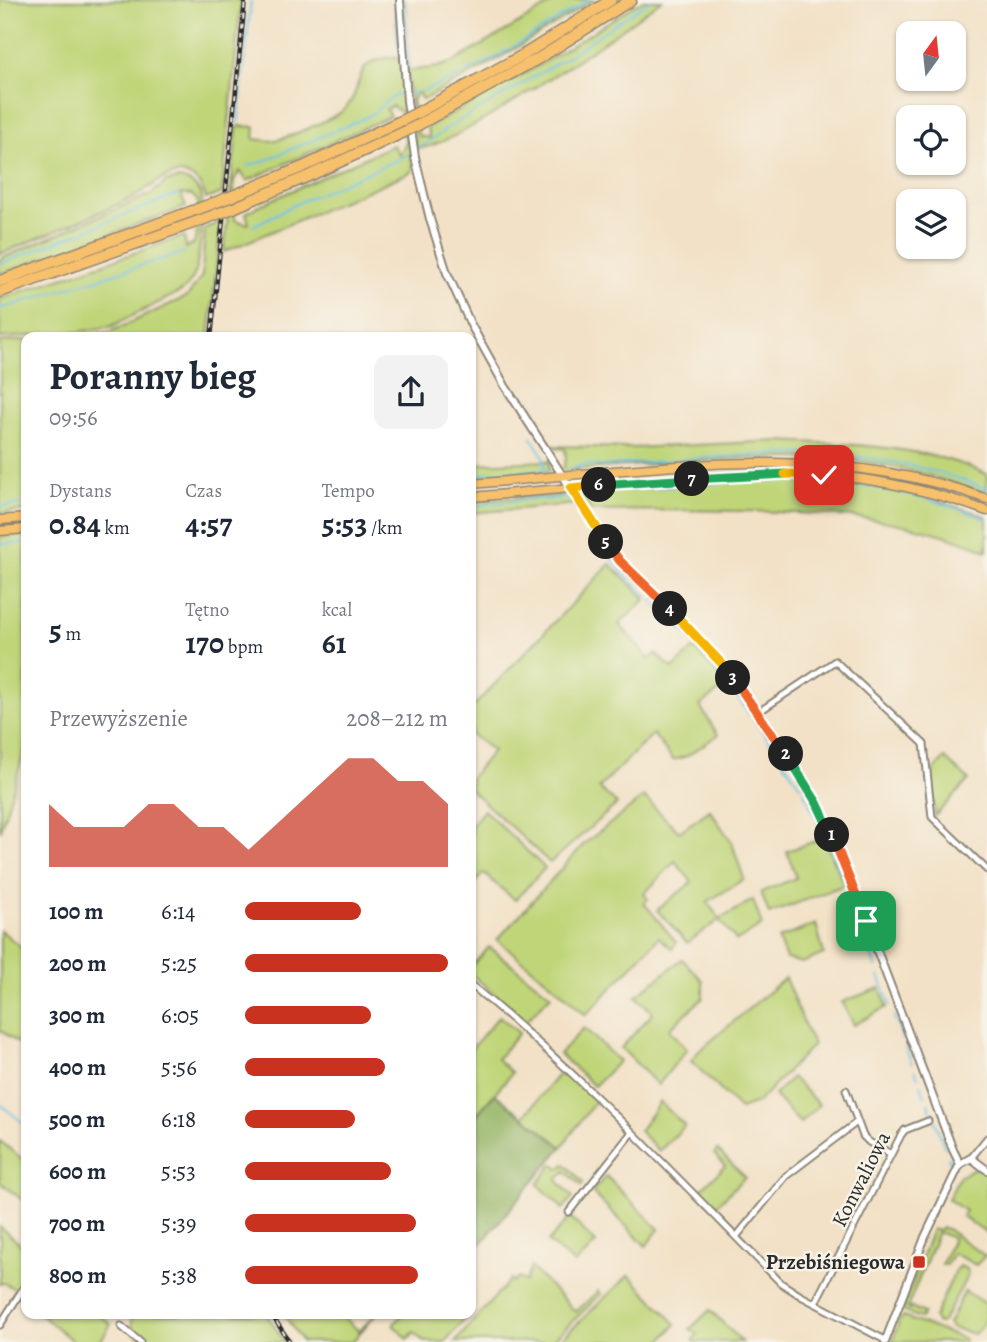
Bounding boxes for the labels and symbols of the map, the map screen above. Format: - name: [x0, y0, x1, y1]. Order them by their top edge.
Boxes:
- north arrow: [896, 21, 966, 91]
- pin: [794, 445, 854, 505]
- pin: 7: [674, 462, 710, 496]
- pin: 6: [582, 468, 616, 503]
- pin: 5: [588, 524, 624, 560]
- pin: 4: [652, 592, 688, 626]
- pin: 3: [716, 660, 750, 696]
- pin: 2: [768, 736, 804, 772]
- pin: 1: [814, 818, 850, 852]
- pin: [836, 891, 896, 951]
- street label: Konwaliowa: [825, 1126, 897, 1232]
- place label: Przebiśniegowa: [766, 1248, 906, 1276]
- marker: Przebiśniegowa: [911, 1254, 927, 1270]

